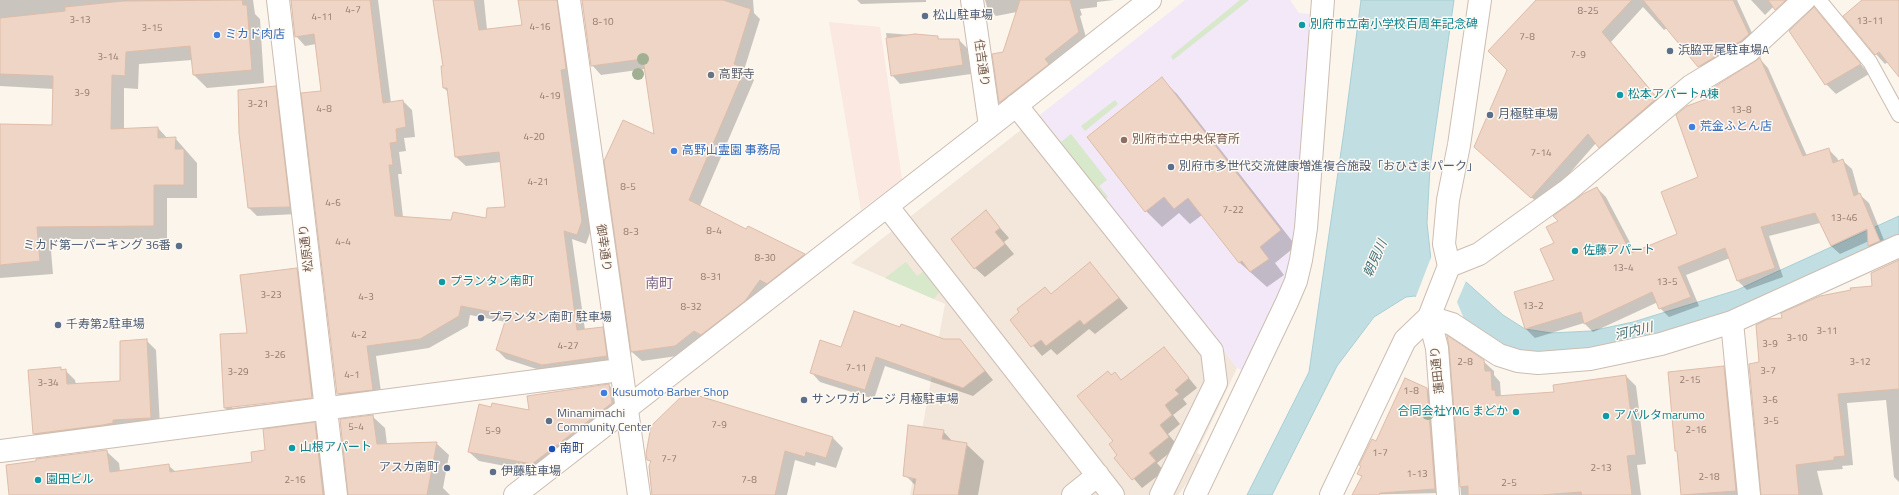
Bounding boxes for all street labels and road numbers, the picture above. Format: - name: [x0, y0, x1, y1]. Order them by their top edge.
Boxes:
- street label: 住吉通り: [971, 38, 991, 88]
- street label: 松原通り: [297, 223, 317, 273]
- street label: 御幸通り: [593, 223, 613, 273]
- street label: 蓮田通り: [1428, 345, 1448, 395]

